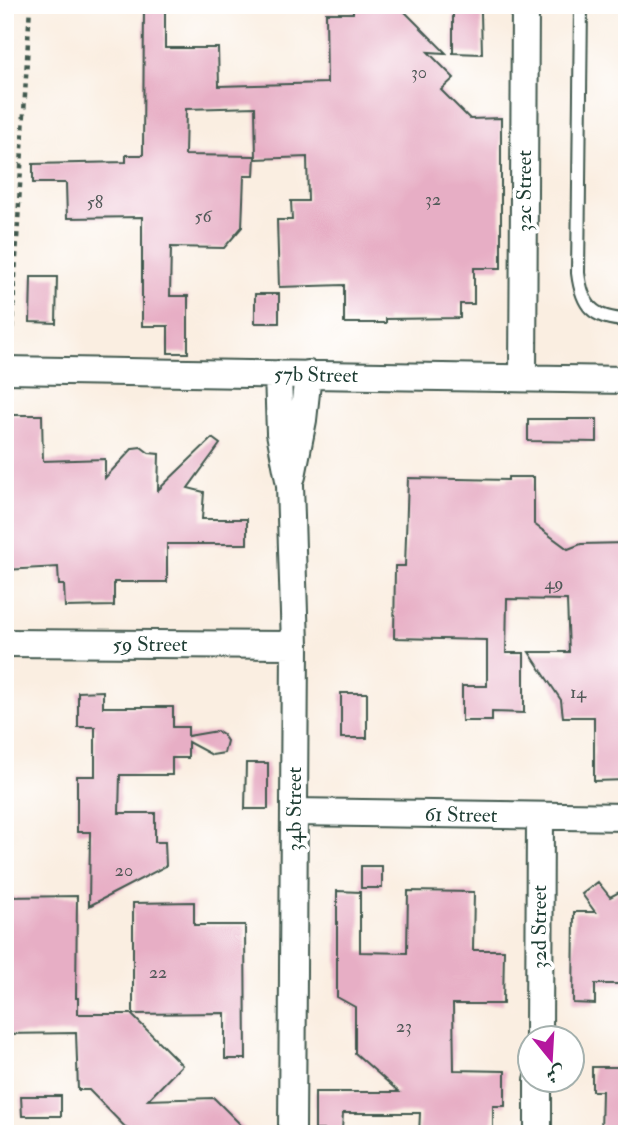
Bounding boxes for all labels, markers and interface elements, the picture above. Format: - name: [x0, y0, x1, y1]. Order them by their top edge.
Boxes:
- house number: 30: [411, 61, 427, 84]
- street label: 32c Street: [511, 150, 538, 232]
- house number: 32: [425, 188, 441, 211]
- house number: 58: [87, 191, 103, 214]
- house number: 56: [195, 205, 212, 228]
- street label: 57b Street: [274, 361, 359, 389]
- house number: 49: [545, 572, 563, 595]
- street label: 59 Street: [112, 631, 188, 658]
- house number: 14: [570, 681, 587, 704]
- street label: 34b Street: [281, 766, 308, 851]
- street label: 61 Street: [424, 801, 498, 829]
- house number: 20: [115, 859, 133, 882]
- street label: 32d Street: [526, 885, 553, 969]
- house number: 22: [149, 961, 167, 984]
- house number: 23: [396, 1015, 412, 1038]
- north arrow: [516, 1024, 586, 1094]
- text: ش: [543, 1060, 569, 1089]

